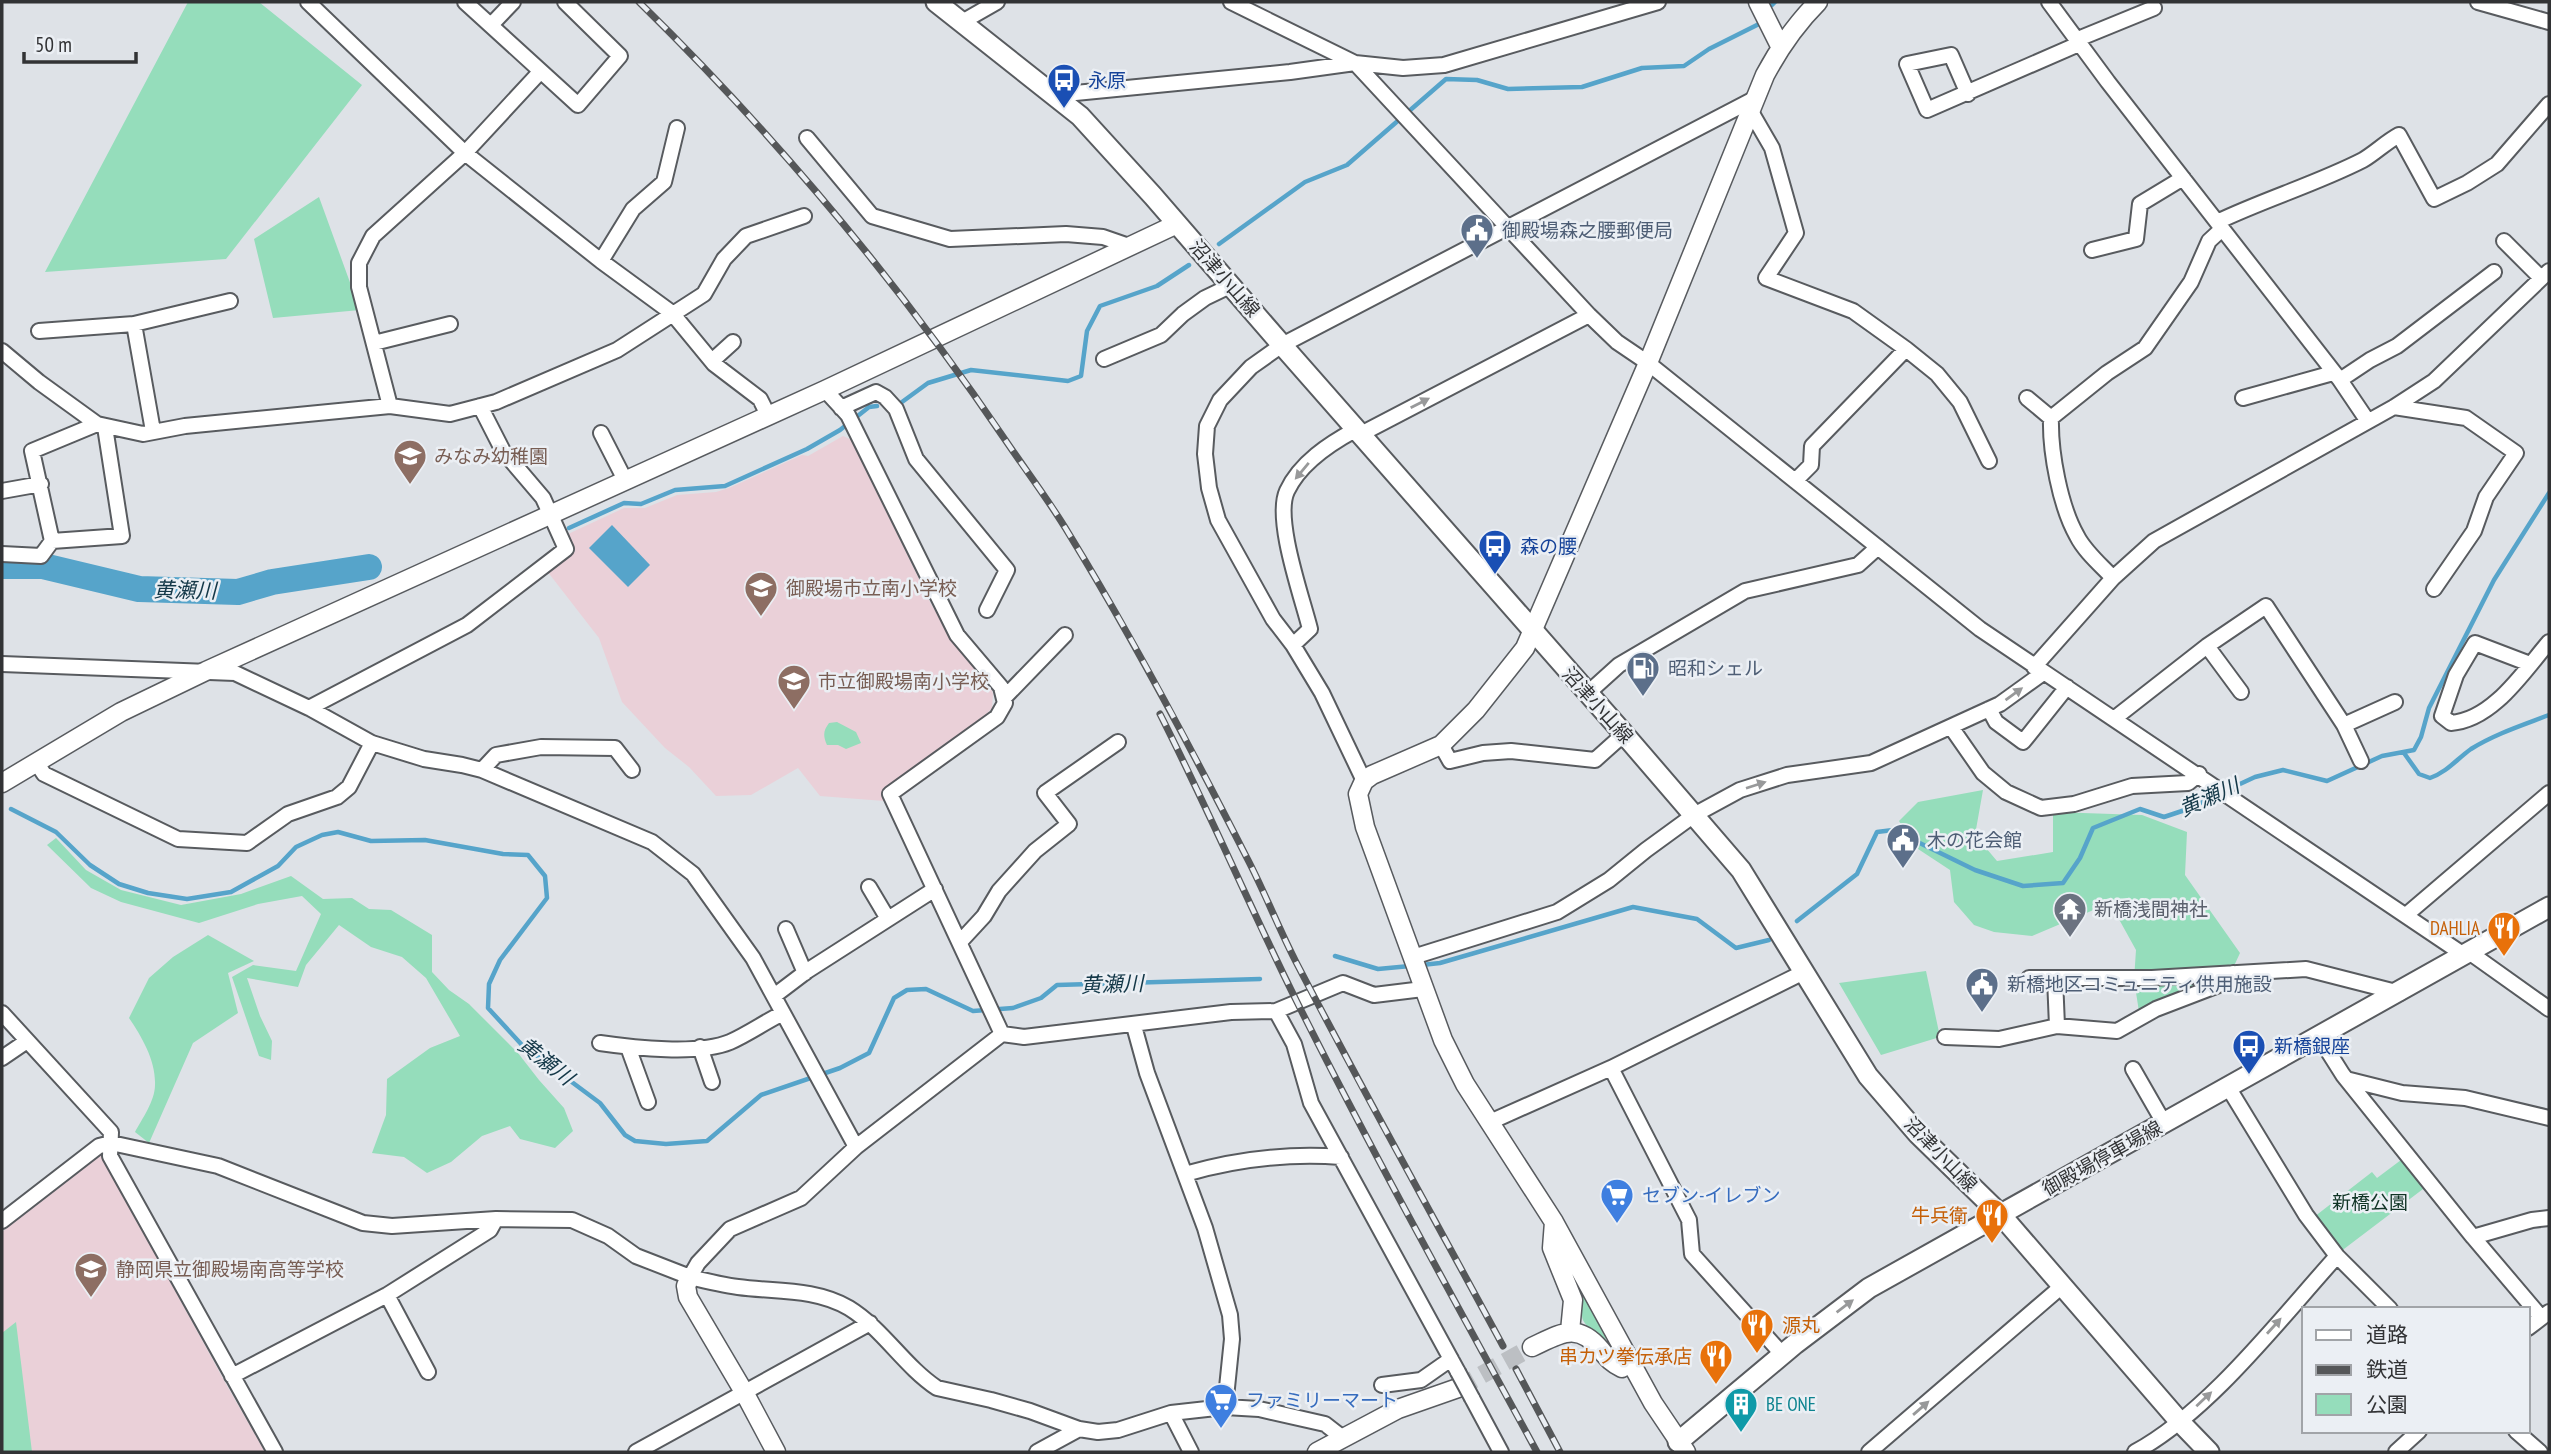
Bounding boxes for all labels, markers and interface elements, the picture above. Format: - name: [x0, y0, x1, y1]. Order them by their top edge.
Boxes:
- scale bar: [24, 21, 136, 65]
- text: 50 m: [35, 31, 72, 58]
- bus stop icon: 永原: [1045, 61, 1083, 110]
- place label: 永原: [1088, 68, 1126, 92]
- public building icon: 御殿場森之腰郵便局: [1458, 211, 1496, 260]
- place label: 御殿場森之腰郵便局: [1502, 218, 1673, 242]
- street label: 沼津小山線: [1185, 234, 1265, 322]
- one-way arrow: [1410, 397, 1430, 409]
- school or university icon: みなみ幼稚園: [391, 437, 429, 486]
- place label: みなみ幼稚園: [434, 444, 548, 468]
- one-way arrow: [1294, 462, 1309, 480]
- bus stop icon: 森の腰: [1476, 527, 1514, 576]
- place label: 森の腰: [1520, 534, 1577, 558]
- school or university icon: 御殿場市立南小学校: [742, 569, 780, 618]
- water label: 黄瀬川: [153, 576, 219, 604]
- place label: 御殿場市立南小学校: [786, 576, 957, 600]
- fuel station icon: 昭和シェル: [1624, 649, 1662, 698]
- place label: 昭和シェル: [1668, 656, 1763, 680]
- school or university icon: 市立御殿場南小学校: [775, 662, 813, 711]
- street label: 沼津小山線: [1557, 662, 1639, 748]
- place label: 市立御殿場南小学校: [818, 669, 989, 693]
- one-way arrow: [2005, 688, 2023, 702]
- water label: 黄瀬川: [2175, 771, 2245, 822]
- one-way arrow: [1745, 779, 1766, 790]
- public building icon: 木の花会館: [1884, 821, 1922, 870]
- place label: 木の花会館: [1927, 828, 2022, 852]
- temple icon: 新橋浅間神社: [2051, 890, 2089, 939]
- place label: 新橋浅間神社: [2094, 897, 2208, 921]
- restaurant icon: DAHLIA: [2485, 909, 2523, 958]
- place label: DAHLIA: [2430, 916, 2480, 940]
- public building icon: 新橋地区コミュニティ供用施設: [1963, 965, 2001, 1014]
- water label: 黄瀬川: [1080, 969, 1146, 999]
- place label: 新橋地区コミュニティ供用施設: [2007, 972, 2272, 996]
- bus stop icon: 新橋銀座: [2230, 1027, 2268, 1076]
- water label: 黄瀬川: [513, 1031, 581, 1092]
- place label: 新橋銀座: [2274, 1034, 2350, 1058]
- street label: 沼津小山線: [1899, 1111, 1983, 1197]
- street label: 御殿場停車場線: [2038, 1115, 2166, 1201]
- supermarket icon: セブン-イレブン: [1598, 1176, 1636, 1225]
- place label: セブン-イレブン: [1642, 1183, 1781, 1207]
- park label: 新橋公園: [2332, 1190, 2408, 1214]
- restaurant icon: 牛兵衛: [1973, 1196, 2011, 1245]
- place label: 牛兵衛: [1911, 1203, 1968, 1227]
- school or university icon: 静岡県立御殿場南高等学校: [72, 1250, 110, 1299]
- place label: 静岡県立御殿場南高等学校: [116, 1257, 344, 1281]
- one-way arrow: [1835, 1299, 1853, 1314]
- restaurant icon: 源丸: [1738, 1306, 1776, 1355]
- legend: [2302, 1307, 2530, 1433]
- place label: 源丸: [1782, 1313, 1820, 1337]
- one-way arrow: [2266, 1317, 2282, 1335]
- text: 道路: [2366, 1321, 2408, 1348]
- restaurant icon: 串カツ拳伝承店: [1697, 1337, 1735, 1386]
- place label: 串カツ拳伝承店: [1559, 1344, 1692, 1368]
- text: 鉄道: [2366, 1356, 2408, 1383]
- supermarket icon: ファミリーマート: [1202, 1381, 1240, 1430]
- building icon: BE ONE: [1722, 1385, 1760, 1434]
- place label: ファミリーマート: [1246, 1388, 1398, 1412]
- text: 公園: [2366, 1391, 2408, 1418]
- place label: BE ONE: [1766, 1392, 1816, 1416]
- one-way arrow: [2195, 1392, 2212, 1408]
- one-way arrow: [1912, 1401, 1929, 1416]

